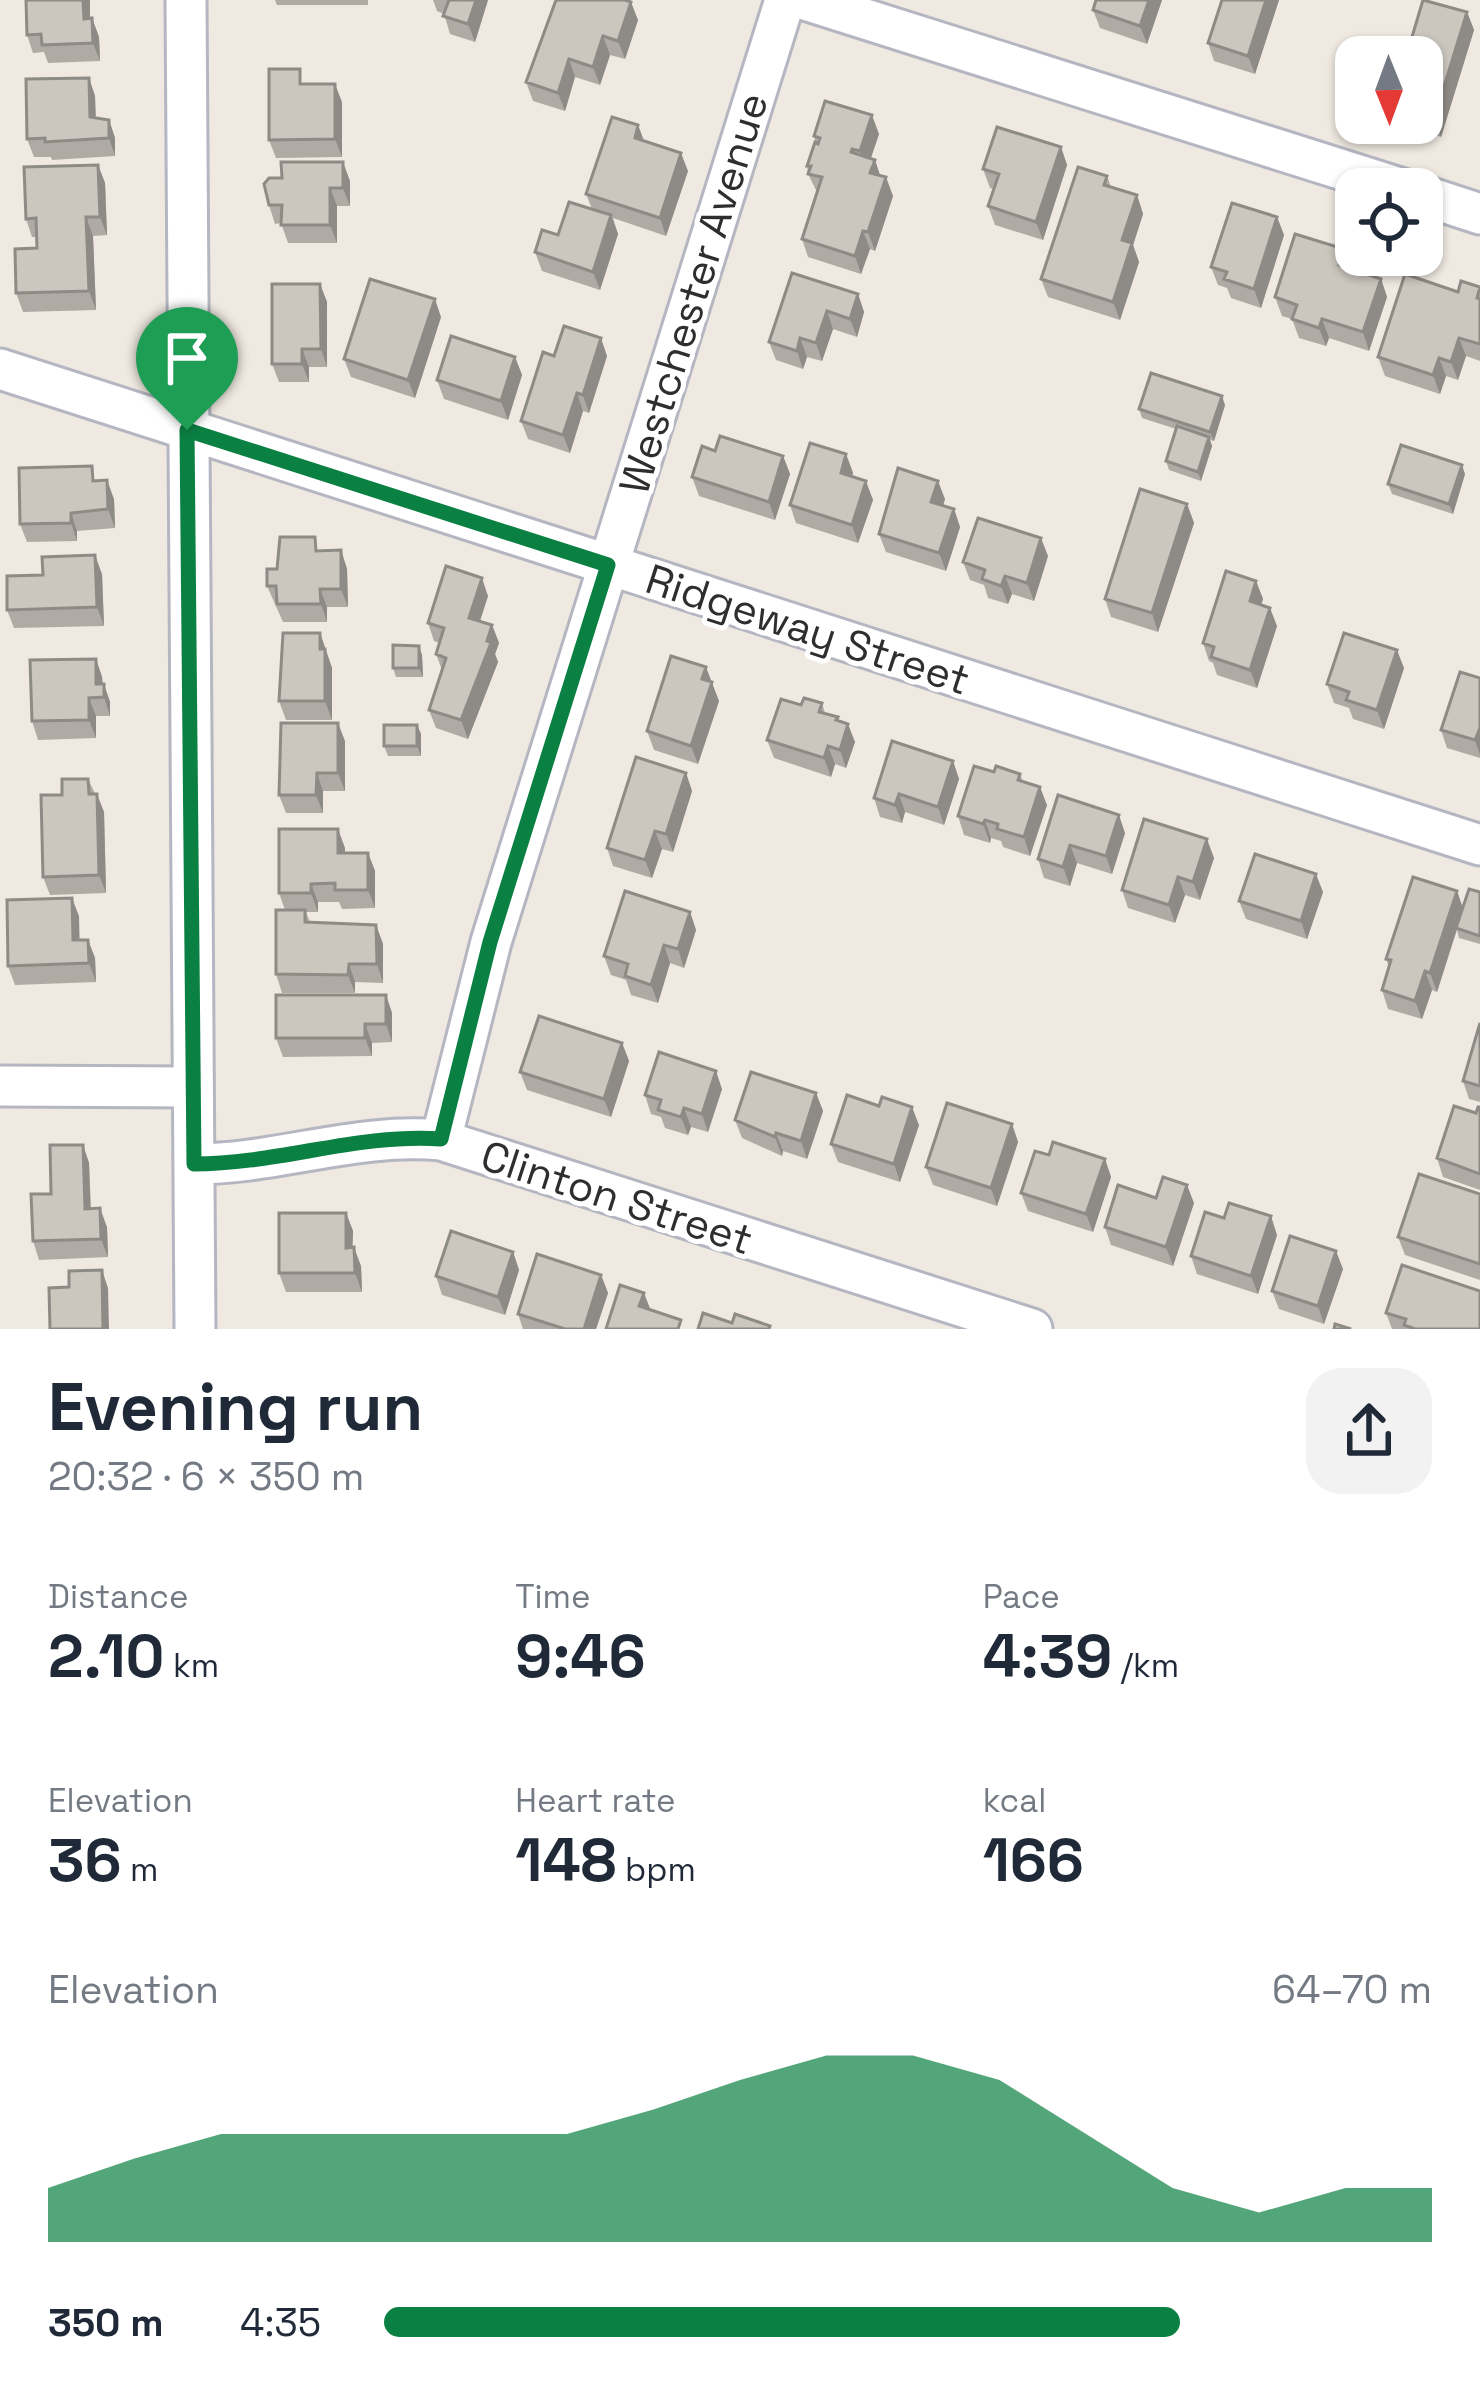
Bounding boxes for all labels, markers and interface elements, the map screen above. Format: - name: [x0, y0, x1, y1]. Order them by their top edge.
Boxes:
- north arrow: [1335, 36, 1443, 144]
- map controls: [1335, 36, 1443, 276]
- street label: Westchester Avenue: [607, 86, 780, 500]
- button: locate: [1335, 168, 1443, 276]
- pin: [136, 307, 238, 430]
- icon: arrive: [154, 325, 220, 391]
- street label: Ridgeway Street: [639, 552, 976, 707]
- street label: Clinton Street: [475, 1129, 759, 1266]
- text: Evening run: [48, 1365, 423, 1449]
- button: share: [1306, 1368, 1432, 1494]
- text: 20:32 · 6 × 350 m: [48, 1452, 364, 1501]
- text: Distance: [48, 1576, 189, 1618]
- text: Time: [515, 1576, 590, 1618]
- text: Pace: [983, 1576, 1060, 1618]
- text: 2.10: [48, 1618, 164, 1695]
- text: 9:46: [515, 1618, 646, 1695]
- text: 4:39: [983, 1618, 1112, 1695]
- text: km: [164, 1645, 219, 1687]
- text: /km: [1112, 1645, 1179, 1687]
- text: Elevation: [48, 1780, 193, 1822]
- text: Heart rate: [515, 1780, 676, 1822]
- text: kcal: [983, 1780, 1046, 1822]
- text: 36: [48, 1822, 122, 1899]
- text: 148: [515, 1822, 617, 1899]
- text: 166: [983, 1822, 1084, 1899]
- text: m: [122, 1849, 158, 1891]
- text: bpm: [617, 1849, 696, 1891]
- text: Elevation: [48, 1965, 219, 2014]
- text: 64–70 m: [1272, 1965, 1432, 2014]
- text: 350 m: [48, 2298, 164, 2347]
- text: 4:35: [240, 2298, 321, 2347]

